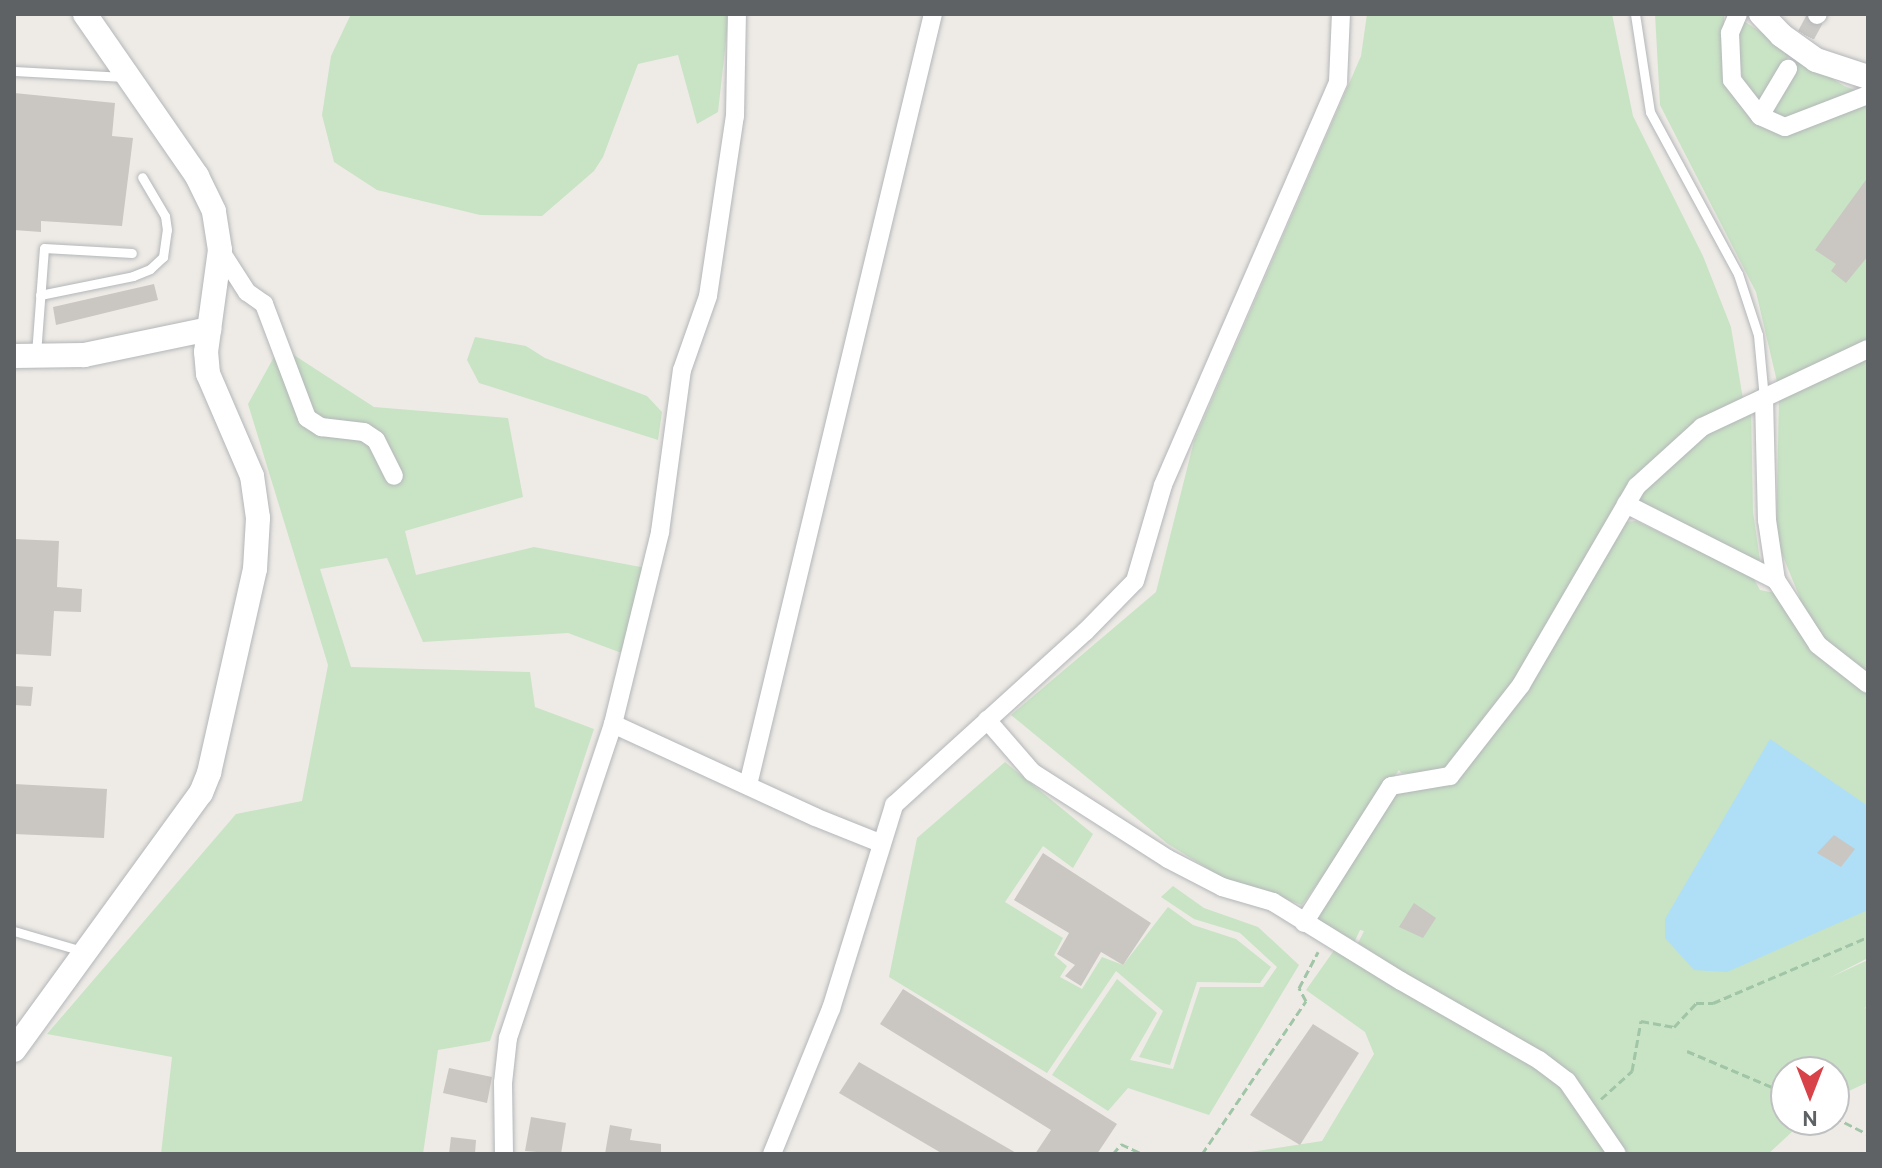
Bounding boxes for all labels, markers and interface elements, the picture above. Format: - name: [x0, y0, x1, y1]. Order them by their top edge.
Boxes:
- north arrow: [1770, 1056, 1850, 1136]
- text: N: [1802, 1105, 1818, 1132]

